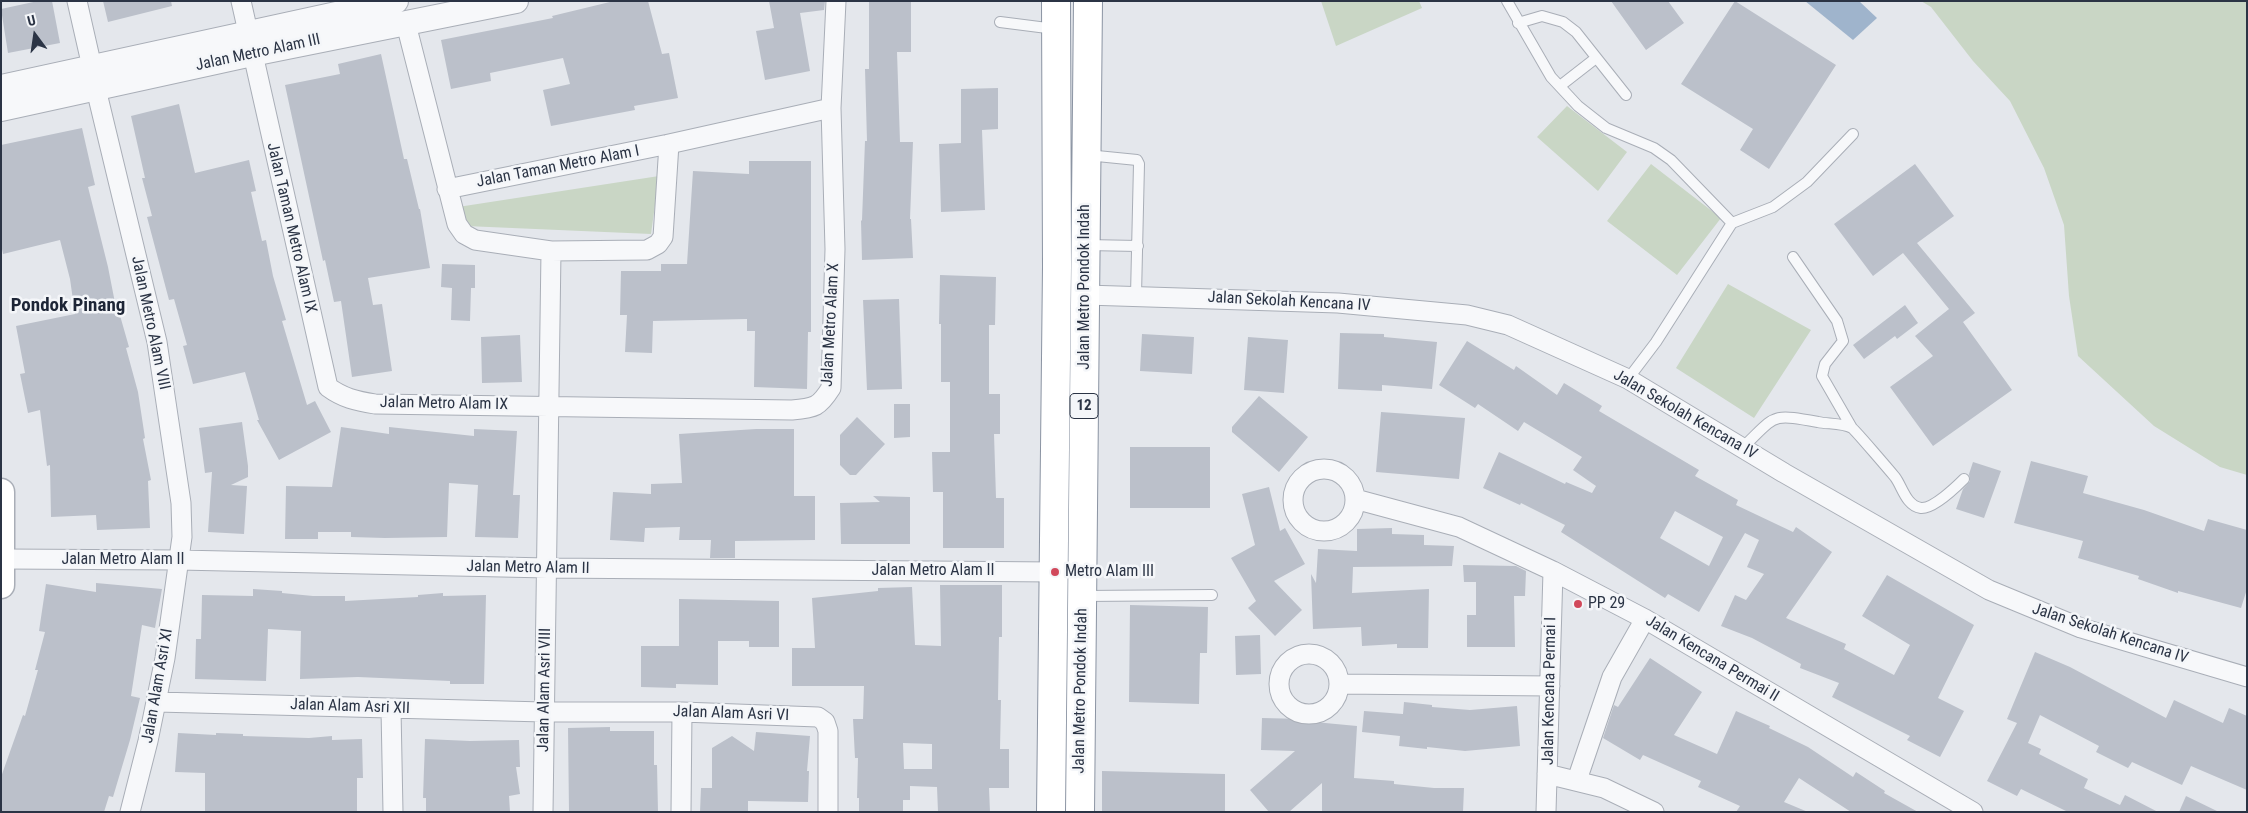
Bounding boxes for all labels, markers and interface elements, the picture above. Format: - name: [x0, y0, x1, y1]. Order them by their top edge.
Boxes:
- north arrow: [10, 10, 60, 60]
- text: U: [26, 12, 37, 29]
- street label: Jalan Metro Alam III: [194, 30, 322, 76]
- street label: Jalan Taman Metro Alam IX: [262, 141, 320, 315]
- street label: Jalan Taman Metro Alam I: [475, 142, 641, 192]
- street label: Jalan Metro Pondok Indah: [1075, 204, 1095, 370]
- street label: Jalan Metro Alam VIII: [126, 254, 174, 392]
- street label: Jalan Metro Alam X: [818, 263, 844, 387]
- street label: Jalan Sekolah Kencana IV: [1207, 288, 1371, 316]
- district label: Pondok Pinang: [11, 295, 125, 317]
- street label: Jalan Sekolah Kencana IV: [1610, 366, 1760, 464]
- street label: Jalan Metro Alam IX: [380, 393, 508, 415]
- road number: 12: [1070, 394, 1098, 418]
- street label: Jalan Metro Alam II: [61, 550, 185, 570]
- street label: Jalan Metro Alam II: [466, 557, 590, 579]
- street label: Jalan Metro Alam II: [871, 561, 995, 581]
- place label: Metro Alam III: [1065, 562, 1154, 582]
- marker: Metro Alam III: [1049, 566, 1061, 578]
- place label: PP 29: [1588, 594, 1625, 614]
- marker: PP 29: [1572, 598, 1584, 610]
- street label: Jalan Sekolah Kencana IV: [2030, 600, 2190, 668]
- street label: Jalan Metro Pondok Indah: [1070, 608, 1092, 774]
- street label: Jalan Kencana Permai II: [1642, 612, 1782, 706]
- street label: Jalan Kencana Permai I: [1539, 617, 1561, 765]
- street label: Jalan Alam Asri XI: [138, 627, 178, 745]
- street label: Jalan Alam Asri VIII: [534, 628, 556, 752]
- street label: Jalan Alam Asri XII: [290, 695, 410, 719]
- street label: Jalan Alam Asri VI: [673, 702, 789, 726]

